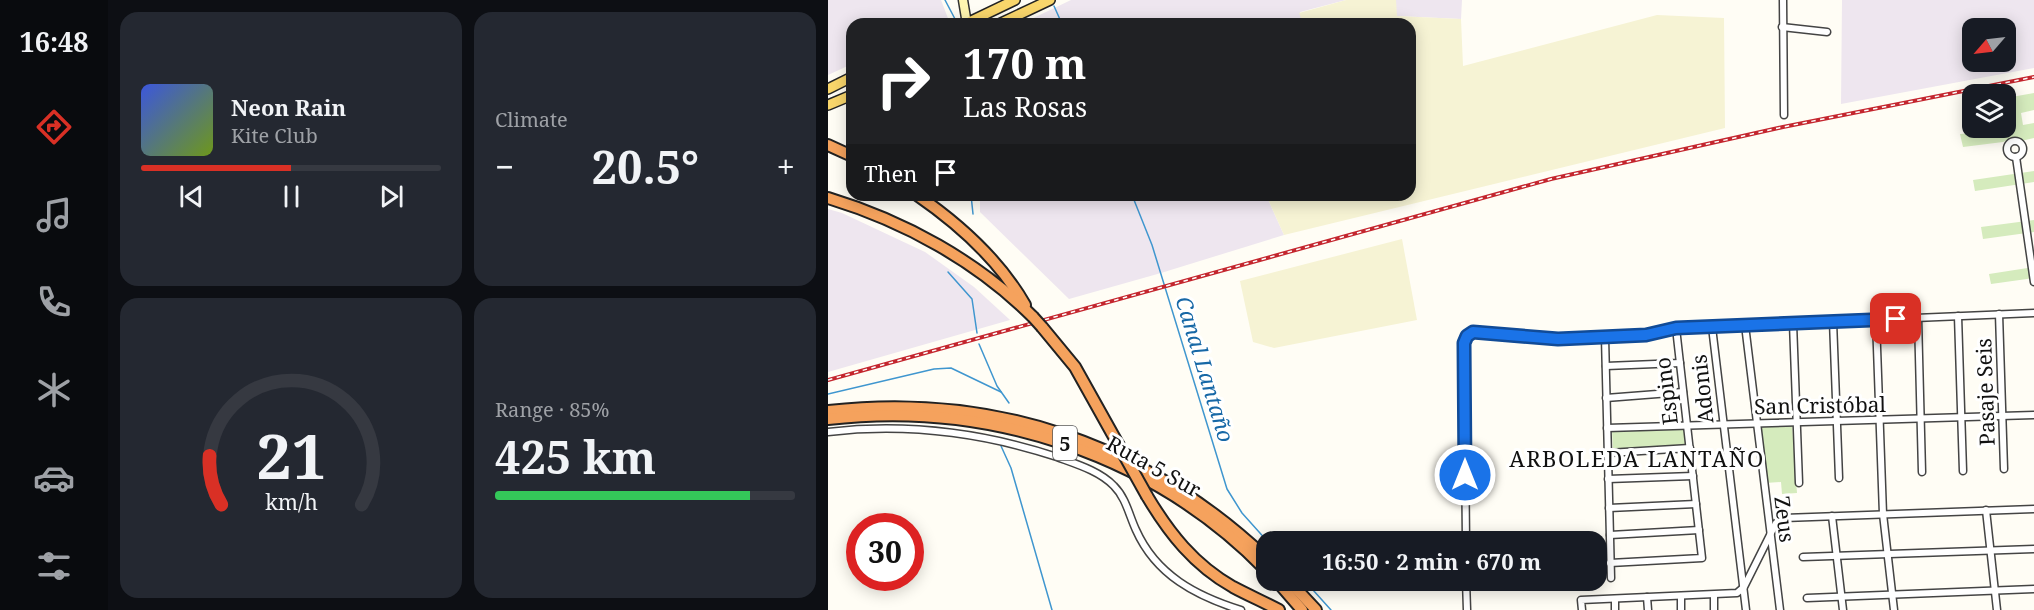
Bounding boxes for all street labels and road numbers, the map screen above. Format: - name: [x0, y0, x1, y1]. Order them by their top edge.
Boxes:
- street label: Pasaje Seis: [1969, 338, 2001, 446]
- street label: Adonis: [1684, 353, 1720, 425]
- street label: Espino: [1648, 356, 1684, 426]
- street label: San Cristóbal: [1754, 390, 1887, 420]
- road number: 5: [1053, 426, 1077, 460]
- street label: Ruta 5 Sur: [1102, 429, 1206, 503]
- street label: Zeus: [1768, 494, 1802, 544]

